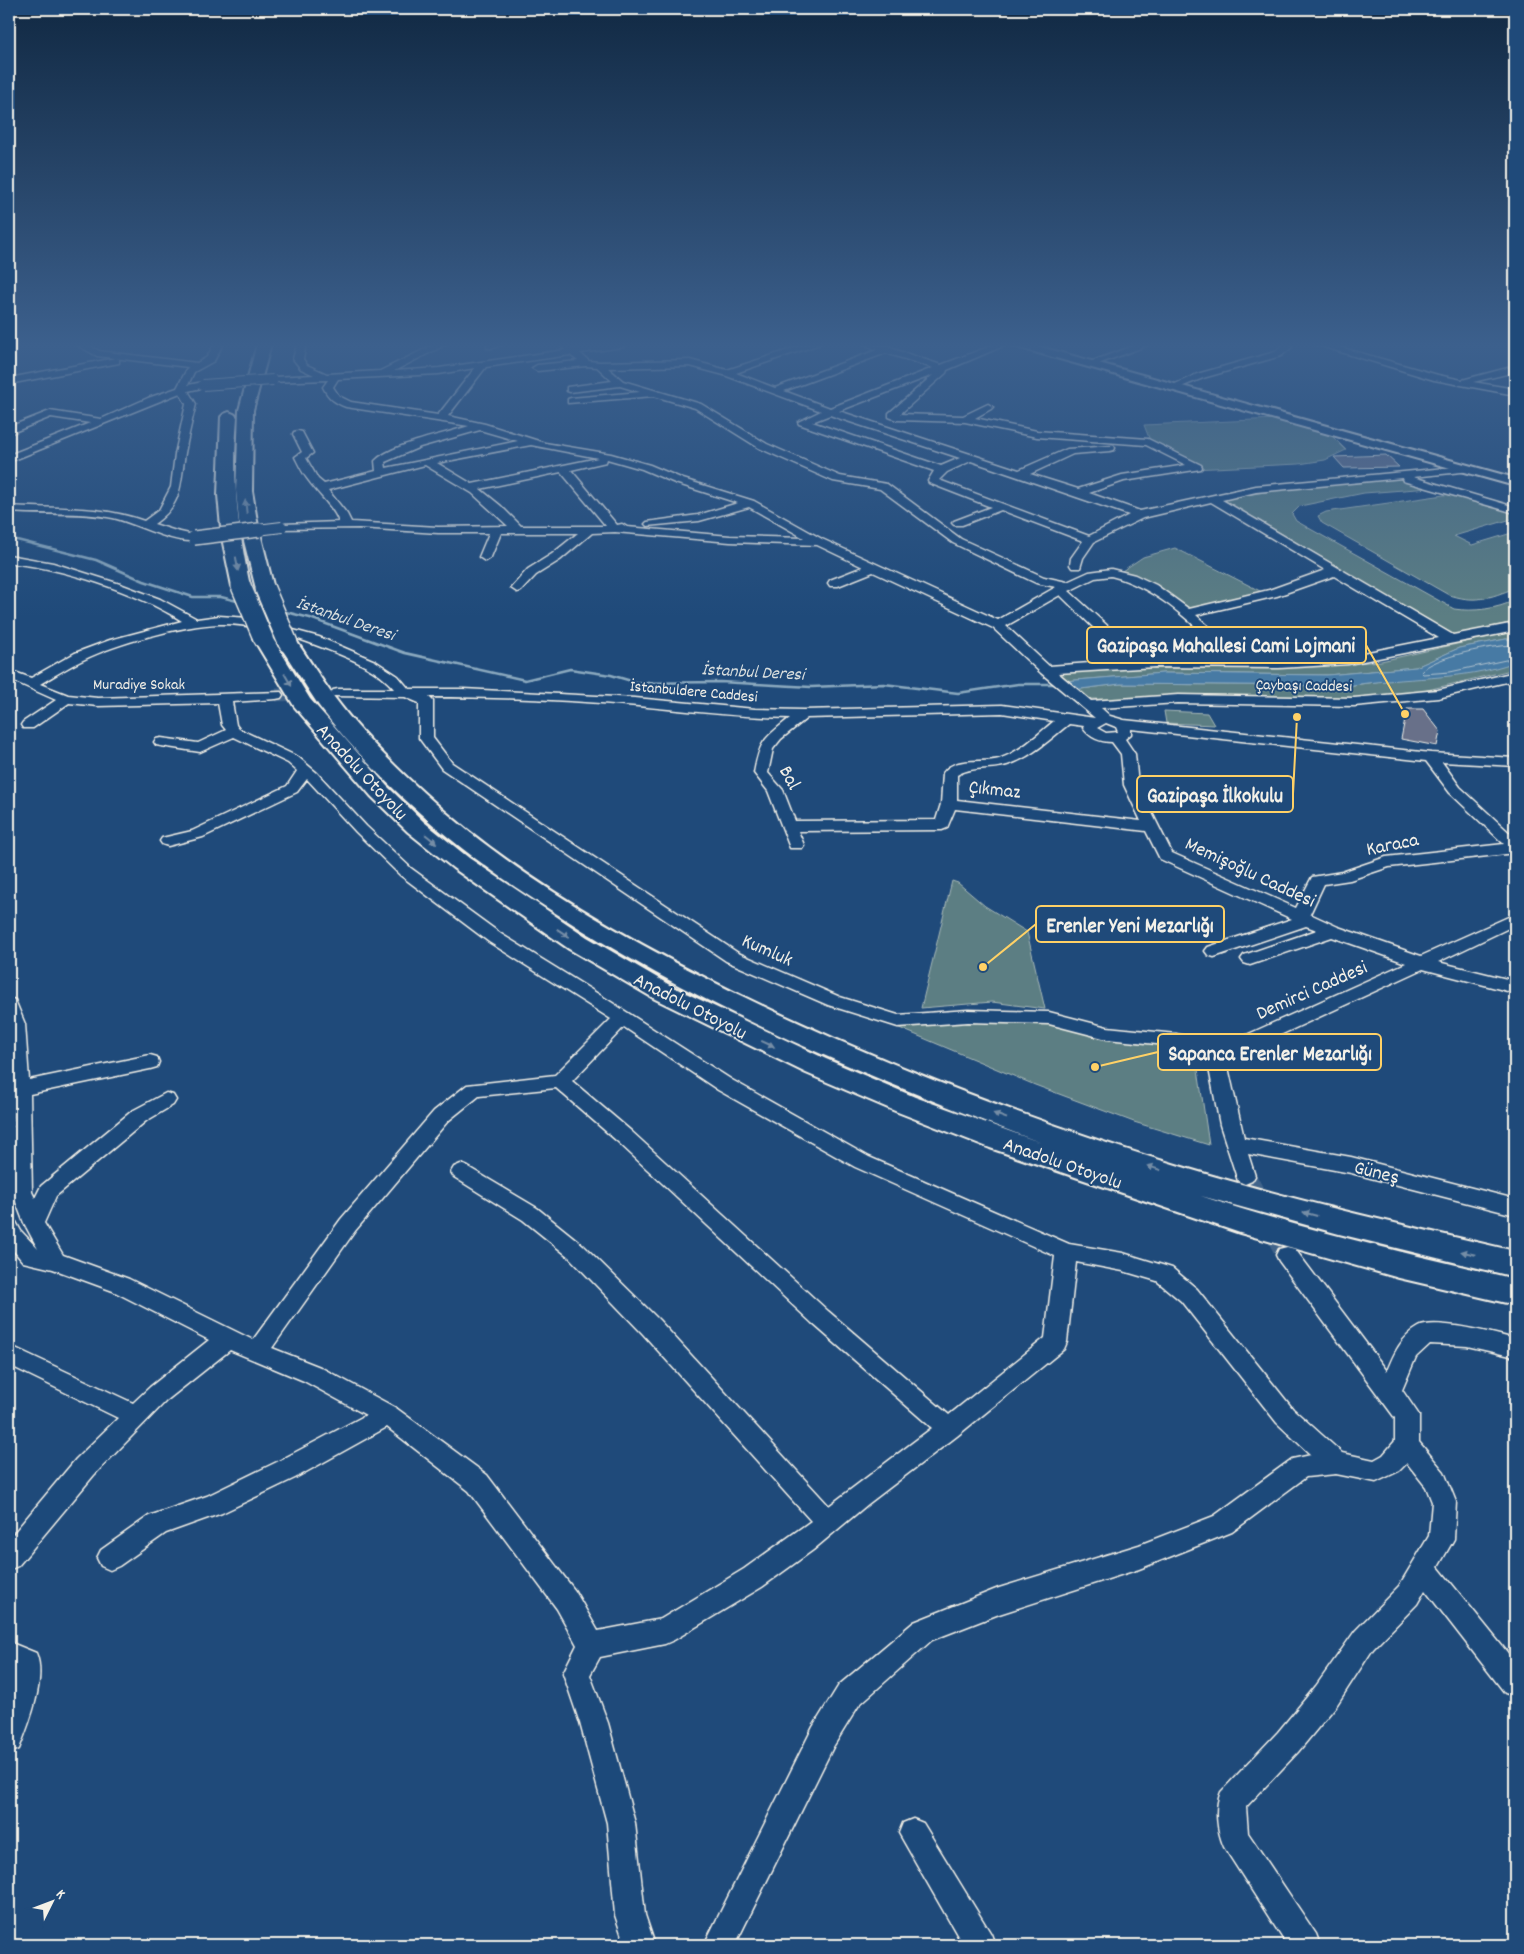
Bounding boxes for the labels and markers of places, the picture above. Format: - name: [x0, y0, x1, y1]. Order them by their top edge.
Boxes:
- callout: Gazipaşa Mahallesi Cami Lojmani: [1087, 627, 1366, 663]
- callout: Gazipaşa İlkokulu: [1137, 776, 1293, 812]
- callout: Erenler Yeni Mezarlığı: [1036, 906, 1224, 942]
- callout: Sapanca Erenler Mezarlığı: [1158, 1034, 1381, 1070]

